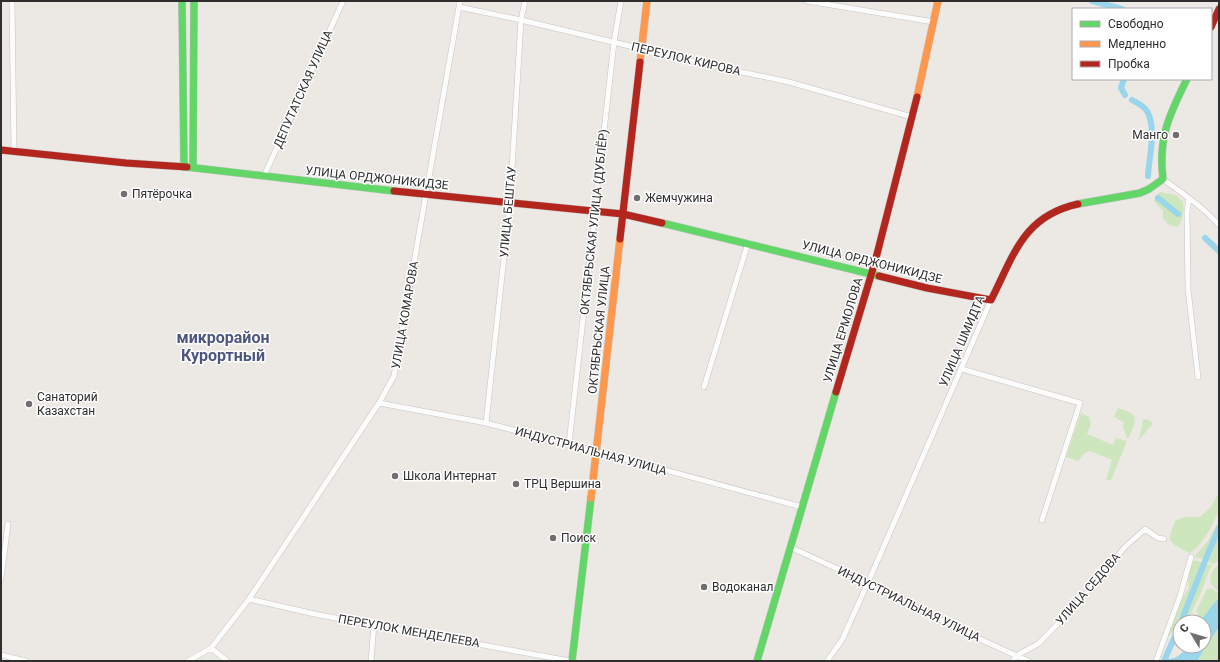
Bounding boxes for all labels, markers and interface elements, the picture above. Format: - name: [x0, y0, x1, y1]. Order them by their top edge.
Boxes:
- legend: [1072, 8, 1212, 80]
- text: Свободно: [1108, 17, 1164, 31]
- street label: ДЕПУТАТСКАЯ УЛИЦА: [271, 28, 335, 150]
- text: Медленно: [1108, 37, 1166, 51]
- street label: ПЕРЕУЛОК КИРОВА: [630, 40, 742, 78]
- text: Пробка: [1108, 57, 1150, 71]
- street label: ОКТЯБРЬСКАЯ УЛИЦА (ДУБЛЁР): [576, 128, 611, 316]
- place label: Манго: [1132, 128, 1168, 142]
- marker: Манго: [1171, 130, 1181, 140]
- street label: УЛИЦА ОРДЖОНИКИДЗЕ: [305, 164, 449, 192]
- street label: УЛИЦА БЕШТАУ: [497, 165, 519, 258]
- place label: Пятёрочка: [132, 187, 192, 201]
- marker: Пятёрочка: [119, 189, 129, 199]
- place label: Жемчужина: [645, 191, 713, 205]
- marker: Жемчужина: [632, 193, 642, 203]
- street label: УЛИЦА ОРДЖОНИКИДЗЕ: [801, 238, 944, 286]
- street label: УЛИЦА КОМАРОВА: [389, 260, 421, 370]
- street label: ОКТЯБРЬСКАЯ УЛИЦА: [585, 265, 613, 395]
- street label: УЛИЦА ЕРМОЛОВА: [820, 276, 866, 384]
- street label: УЛИЦА ШМИДТА: [936, 293, 988, 389]
- district label: микрорайон Курортный: [177, 328, 269, 365]
- place label: Санаторий Казахстан: [37, 390, 98, 418]
- marker: Санаторий Казахстан: [24, 399, 34, 409]
- street label: ИНДУСТРИАЛЬНАЯ УЛИЦА: [513, 424, 669, 478]
- place label: Школа Интернат: [403, 469, 497, 483]
- marker: Школа Интернат: [390, 471, 400, 481]
- place label: ТРЦ Вершина: [524, 477, 601, 491]
- marker: ТРЦ Вершина: [511, 479, 521, 489]
- place label: Поиск: [561, 531, 597, 545]
- marker: Поиск: [548, 533, 558, 543]
- street label: УЛИЦА СЕДОВА: [1053, 550, 1123, 628]
- street label: ИНДУСТРИАЛЬНАЯ УЛИЦА: [835, 563, 983, 645]
- place label: Водоканал: [712, 580, 773, 594]
- marker: Водоканал: [699, 582, 709, 592]
- street label: ПЕРЕУЛОК МЕНДЕЛЕЕВА: [337, 612, 481, 650]
- north arrow: [1172, 614, 1212, 654]
- text: С: [1177, 621, 1192, 635]

